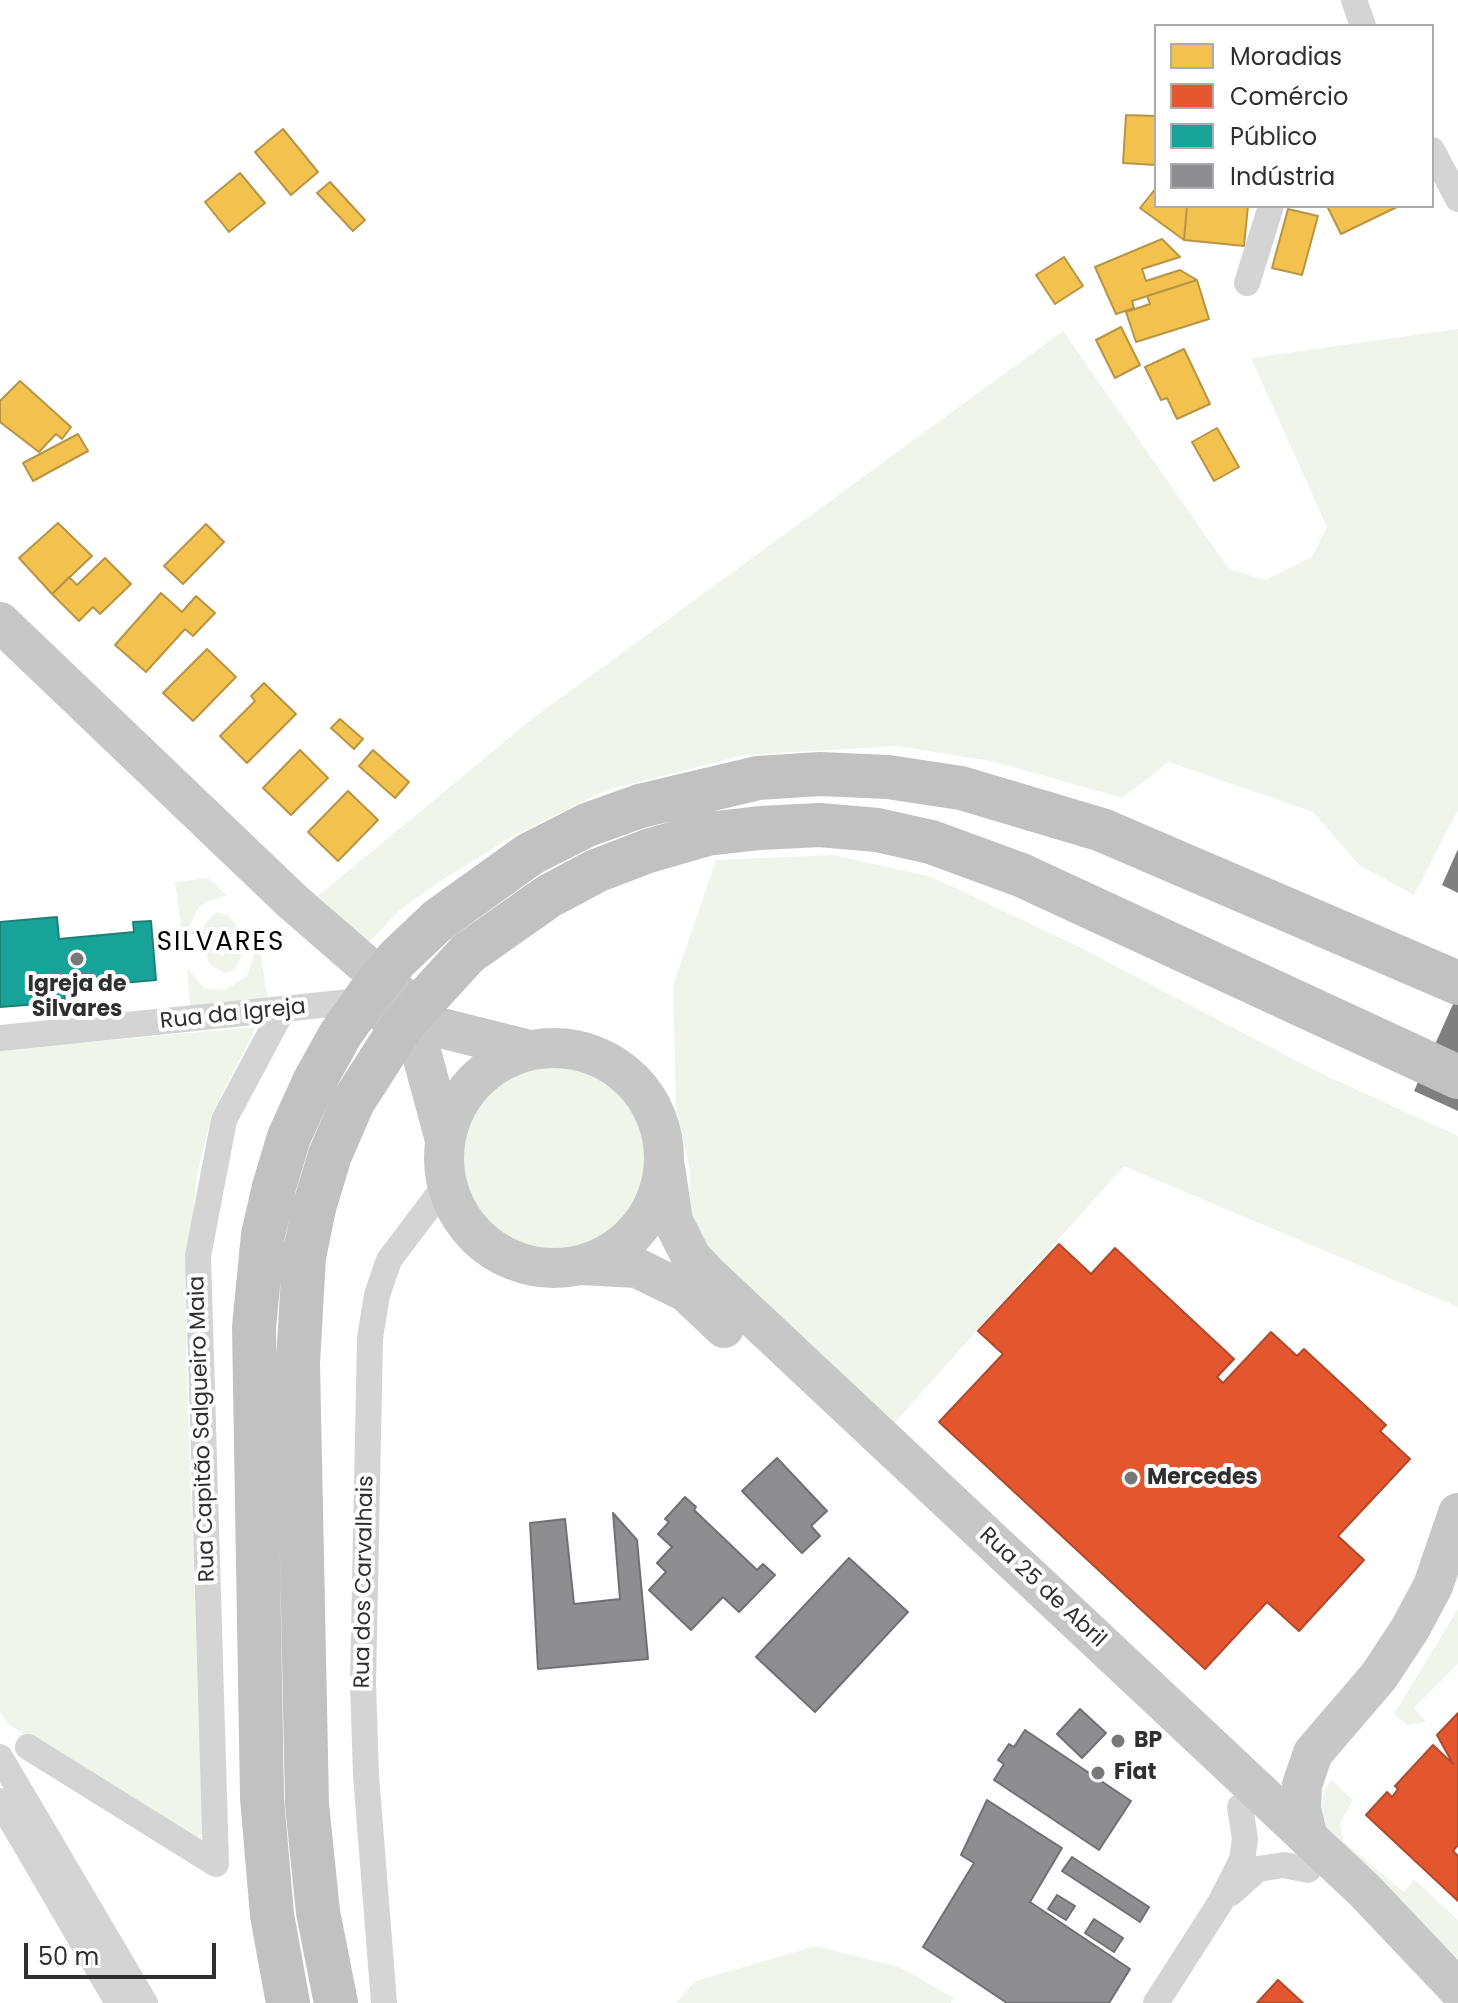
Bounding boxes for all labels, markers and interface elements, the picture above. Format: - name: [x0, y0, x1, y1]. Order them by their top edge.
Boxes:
- legend: [1154, 24, 1434, 208]
- text: Moradias: [1230, 40, 1342, 73]
- text: Comércio: [1230, 80, 1348, 113]
- text: Público: [1230, 120, 1317, 153]
- text: Indústria: [1230, 160, 1335, 193]
- district label: SILVARES: [157, 927, 285, 959]
- marker: Igreja de Silvares: [68, 950, 86, 968]
- place label: Igreja de Silvares: [28, 972, 126, 1024]
- street label: Rua da Igreja: [159, 994, 307, 1036]
- street label: Rua Capitão Salgueiro Maia: [184, 1275, 222, 1583]
- place label: Mercedes: [1147, 1465, 1258, 1491]
- marker: Mercedes: [1122, 1469, 1140, 1487]
- street label: Rua dos Carvalhais: [350, 1475, 380, 1689]
- street label: Rua 25 de Abril: [973, 1523, 1111, 1653]
- place label: BP: [1134, 1728, 1162, 1754]
- marker: BP: [1109, 1732, 1127, 1750]
- place label: Fiat: [1114, 1760, 1156, 1786]
- marker: Fiat: [1089, 1764, 1107, 1782]
- scale bar: [28, 1927, 220, 1977]
- text: 50 m: [38, 1940, 99, 1973]

